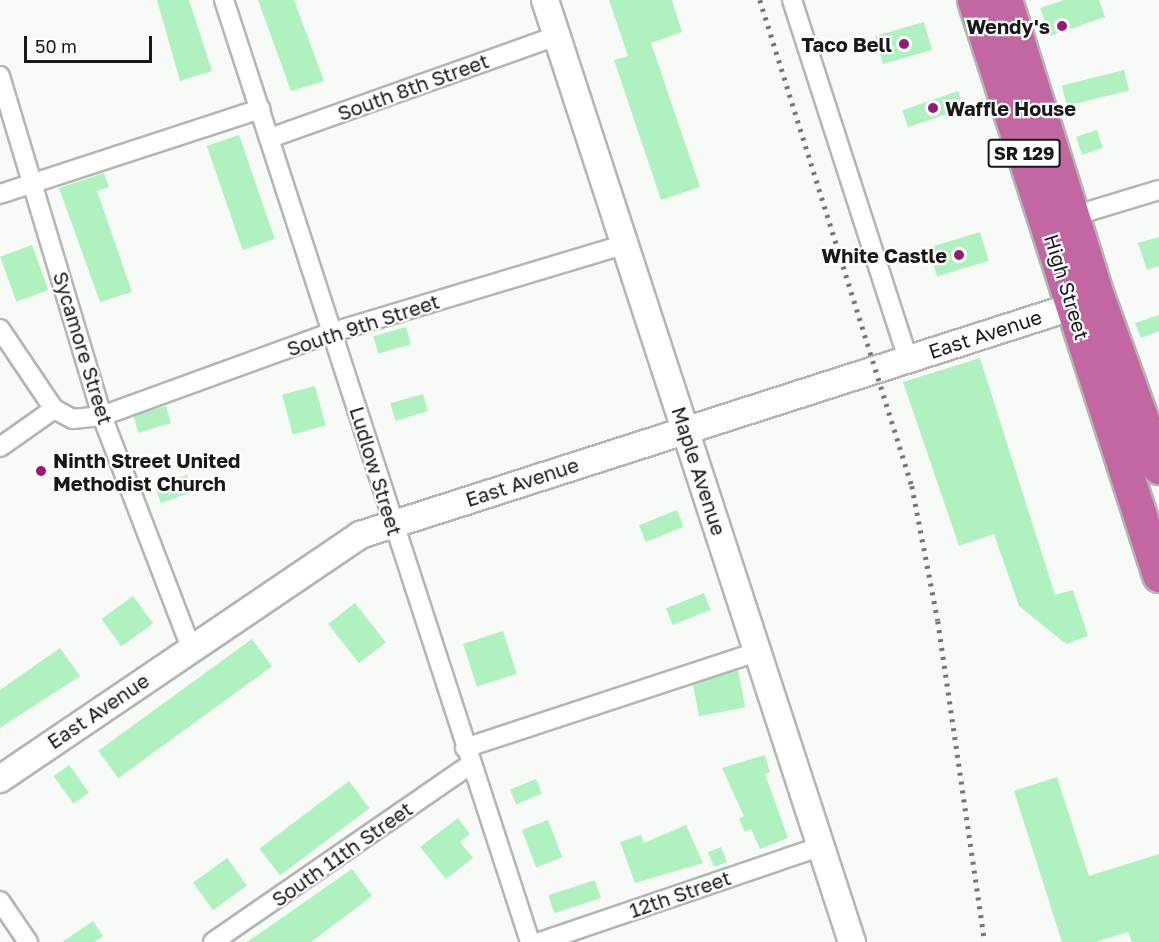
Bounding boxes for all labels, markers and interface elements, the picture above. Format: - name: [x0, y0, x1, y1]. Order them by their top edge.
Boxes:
- place label: Wendy's: [966, 14, 1050, 38]
- marker: Wendy's: [1055, 19, 1069, 33]
- scale bar: [27, 24, 154, 62]
- place label: Taco Bell: [801, 32, 892, 56]
- text: 50 m: [35, 35, 77, 57]
- marker: Taco Bell: [897, 37, 911, 51]
- street label: South 8th Street: [334, 49, 492, 125]
- place label: Waffle House: [945, 96, 1076, 120]
- marker: Waffle House: [926, 101, 940, 115]
- road number: SR 129: [986, 138, 1062, 168]
- street label: High Street: [1040, 231, 1094, 343]
- place label: White Castle: [821, 243, 947, 267]
- marker: White Castle: [952, 248, 966, 262]
- street label: Sycamore Street: [48, 269, 118, 427]
- street label: South 9th Street: [284, 289, 442, 361]
- street label: East Avenue: [925, 304, 1045, 364]
- street label: Maple Avenue: [667, 403, 731, 539]
- street label: Ludlow Street: [345, 404, 407, 538]
- place label: Ninth Street United Methodist Church: [53, 448, 240, 495]
- street label: East Avenue: [462, 452, 582, 512]
- marker: Ninth Street United Methodist Church: [34, 464, 48, 478]
- street label: East Avenue: [43, 668, 153, 754]
- street label: South 11th Street: [267, 797, 417, 911]
- street label: 12th Street: [626, 865, 734, 923]

